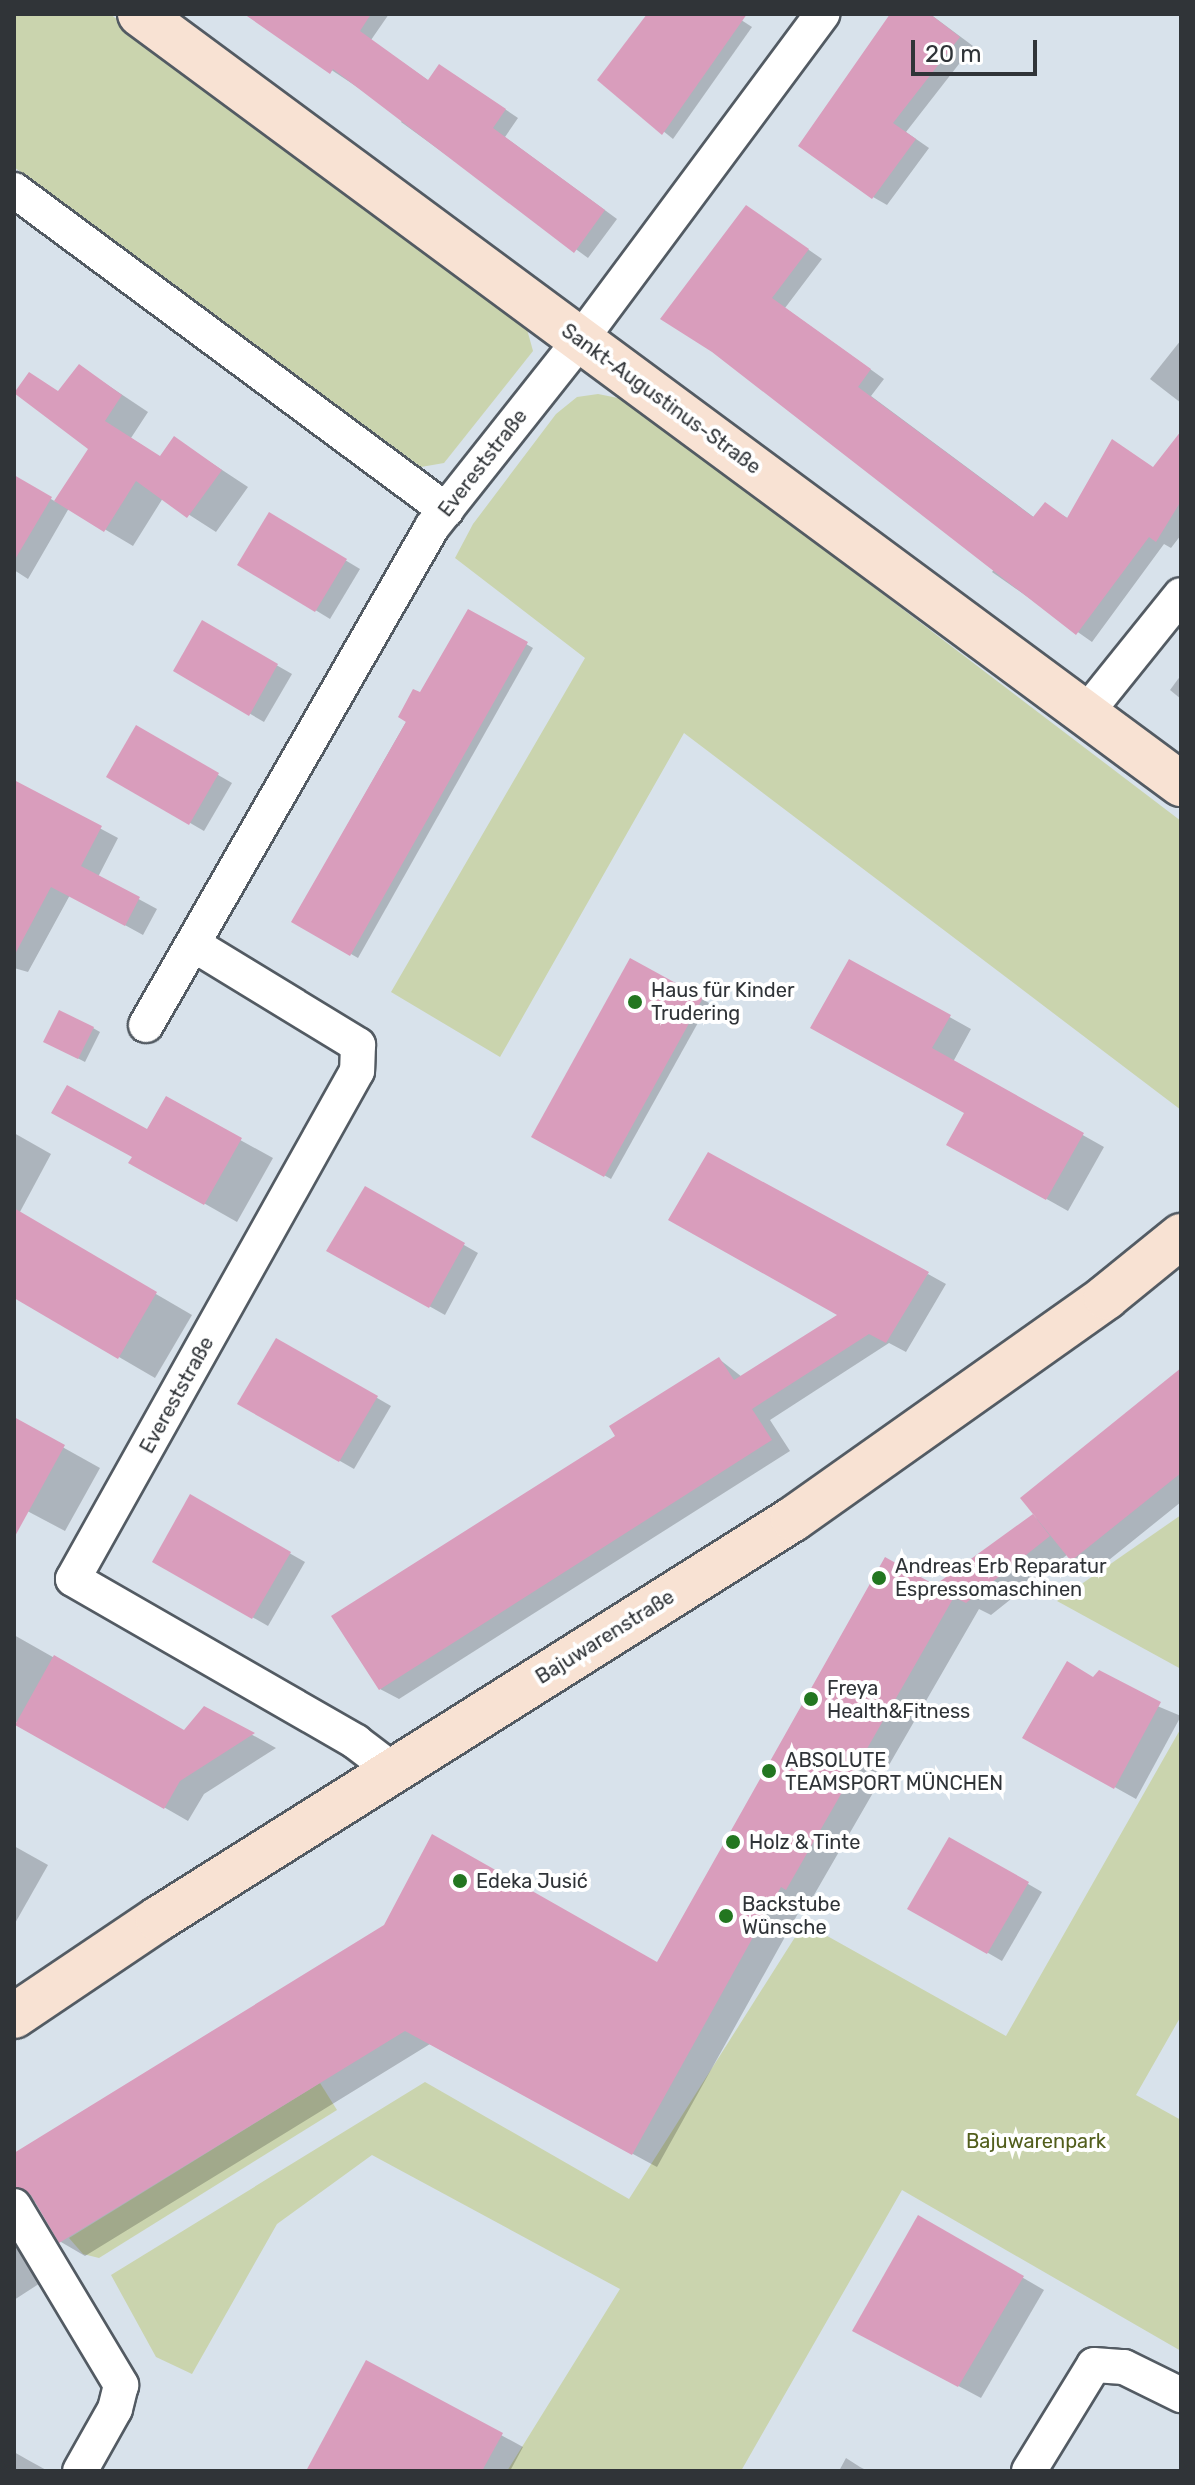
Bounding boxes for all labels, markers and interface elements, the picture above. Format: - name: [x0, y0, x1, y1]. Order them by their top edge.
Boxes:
- scale bar: [915, 24, 1041, 74]
- text: 20 m: [925, 40, 982, 68]
- street label: Sankt-Augustinus-Straße: [557, 319, 765, 479]
- street label: Evereststraße: [434, 404, 532, 522]
- place label: Haus für Kinder Trudering: [651, 978, 795, 1025]
- marker: Haus für Kinder Trudering: [626, 993, 644, 1011]
- street label: Evereststraße: [135, 1332, 219, 1458]
- place label: Andreas Erb Reparatur Espressomaschinen: [895, 1554, 1107, 1601]
- marker: Andreas Erb Reparatur Espressomaschinen: [870, 1569, 888, 1587]
- street label: Bajuwarenstraße: [531, 1585, 679, 1689]
- place label: Freya Health&Fitness: [827, 1676, 970, 1723]
- marker: Freya Health&Fitness: [802, 1690, 820, 1708]
- place label: ABSOLUTE TEAMSPORT MÜNCHEN: [785, 1748, 1004, 1795]
- marker: ABSOLUTE TEAMSPORT MÜNCHEN: [760, 1762, 778, 1780]
- place label: Holz & Tinte: [749, 1830, 861, 1854]
- marker: Holz & Tinte: [724, 1833, 742, 1851]
- place label: Edeka Jusić: [476, 1869, 588, 1893]
- marker: Edeka Jusić: [451, 1872, 469, 1890]
- place label: Backstube Wünsche: [742, 1892, 841, 1939]
- marker: Backstube Wünsche: [717, 1907, 735, 1925]
- park label: Bajuwarenpark: [966, 2129, 1106, 2153]

